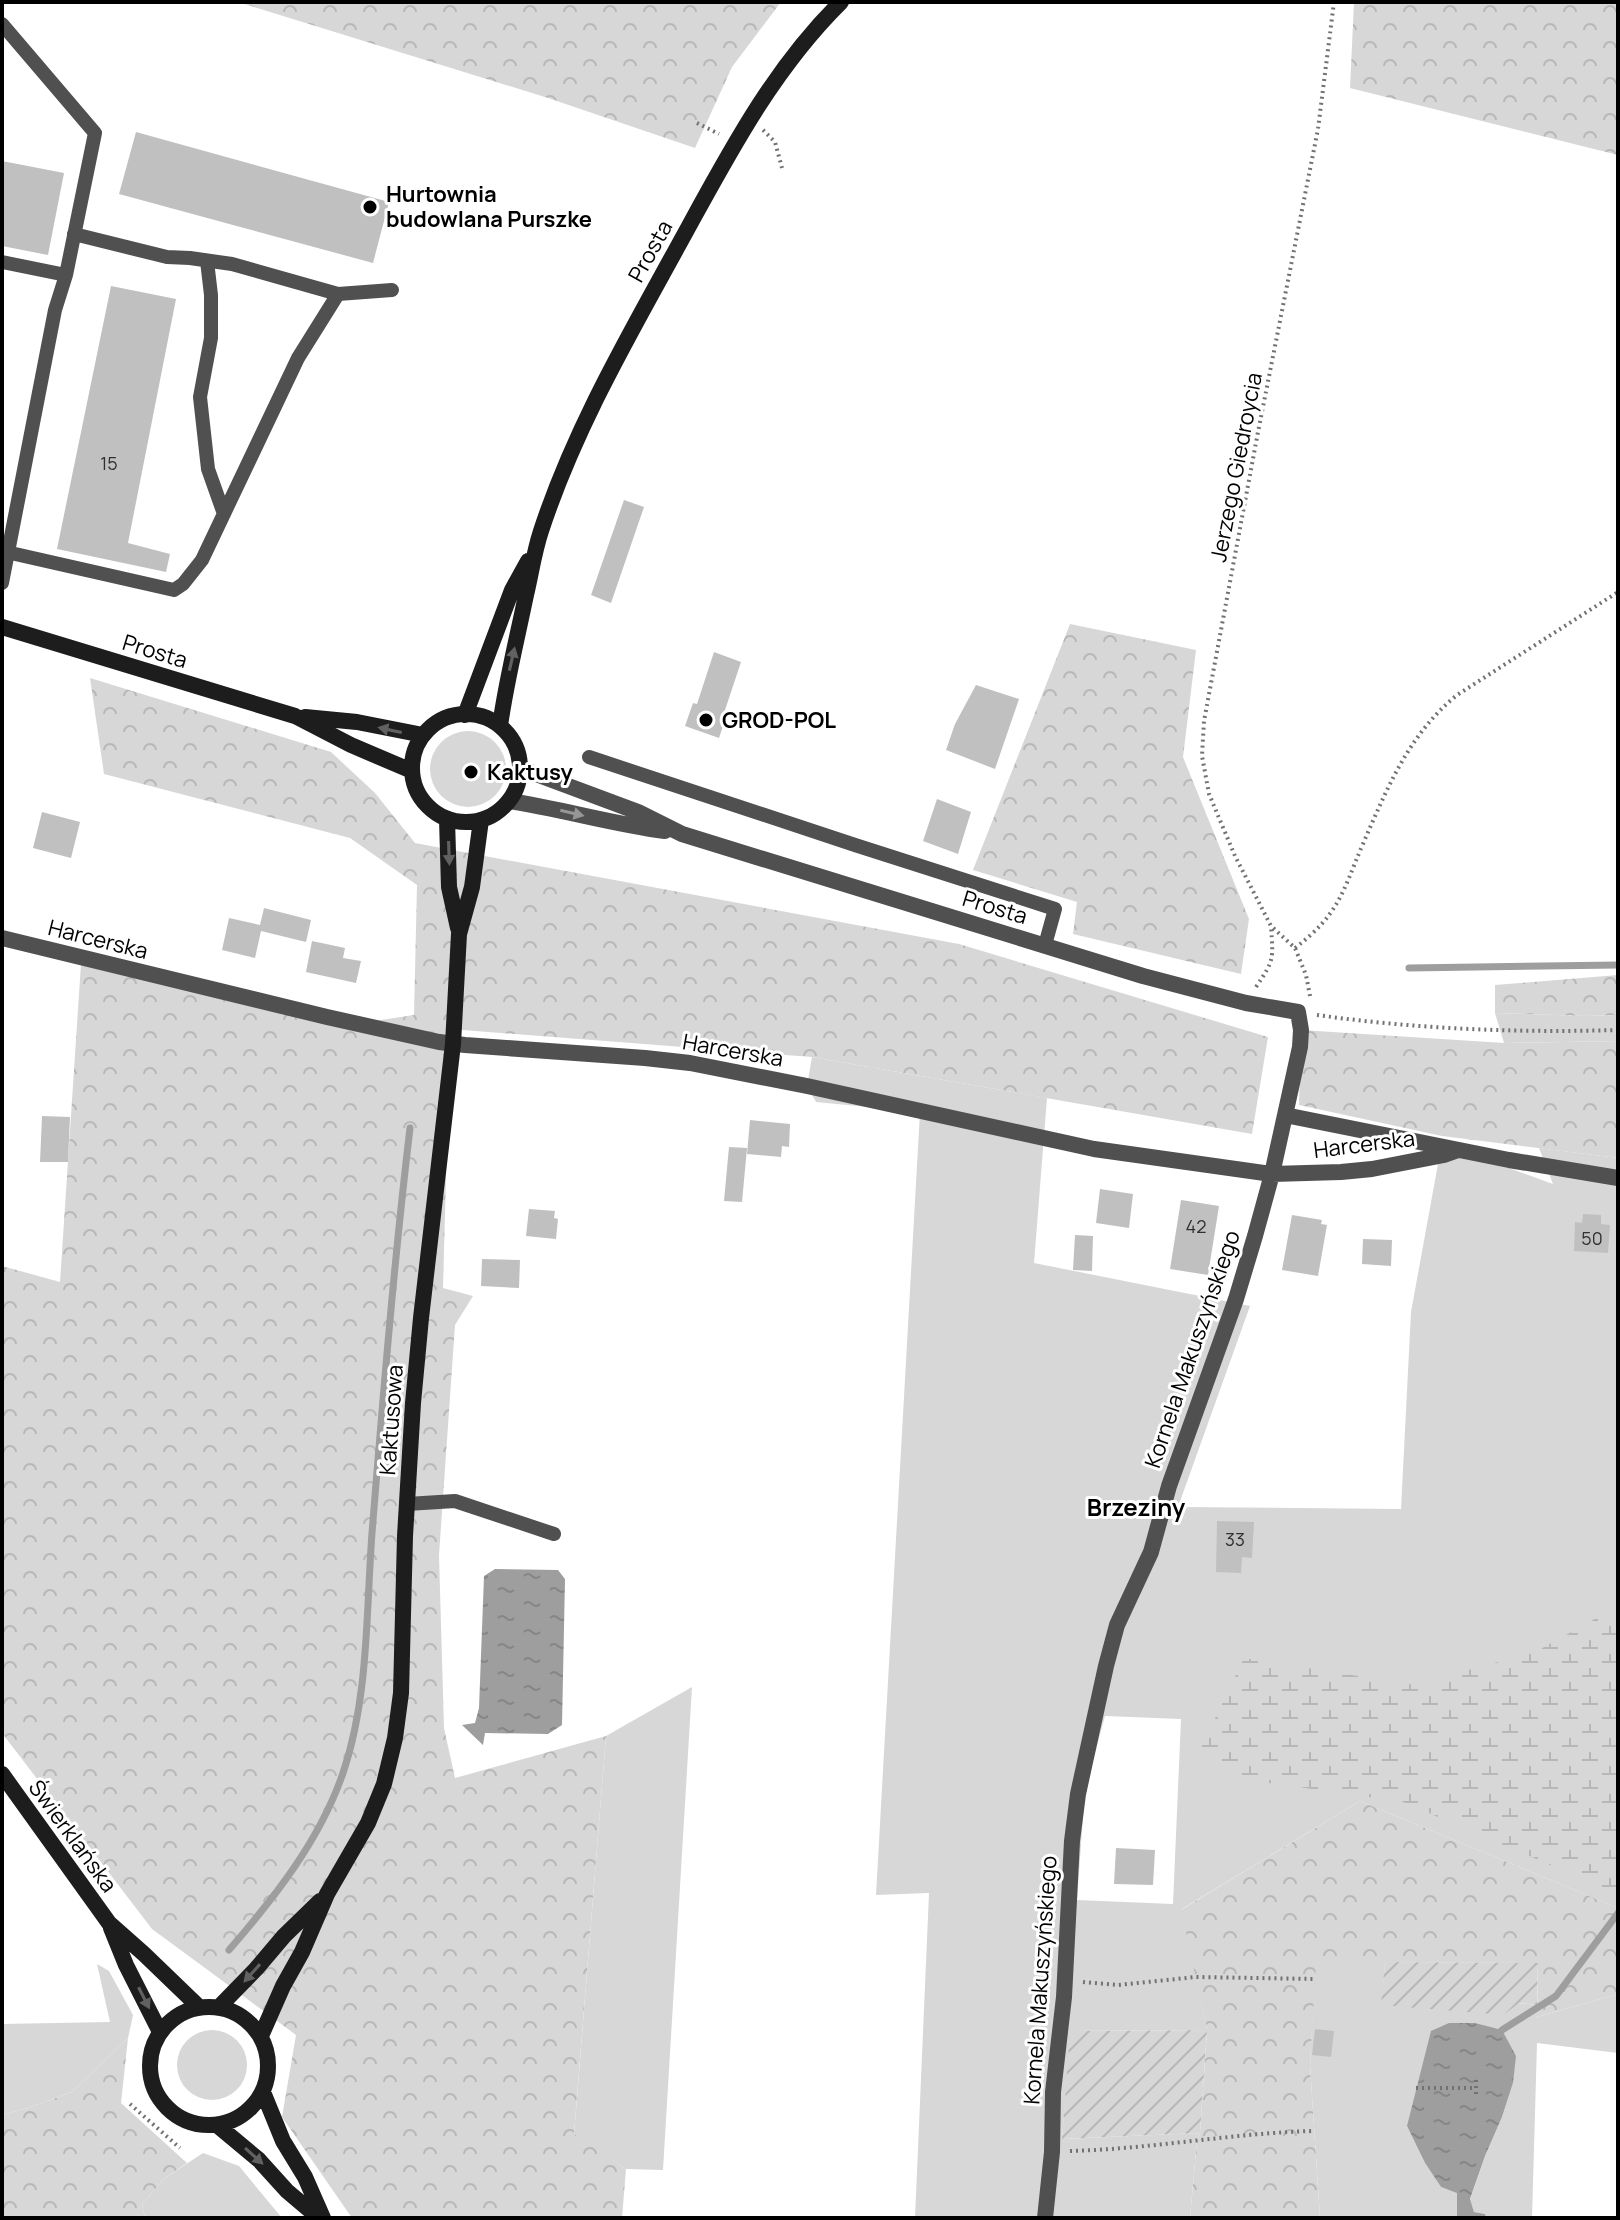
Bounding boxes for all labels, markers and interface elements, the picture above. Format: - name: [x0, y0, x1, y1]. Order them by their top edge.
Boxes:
- place label: Hurtownia budowlana Purszke: [386, 179, 592, 234]
- marker: Hurtownia budowlana Purszke: [361, 198, 379, 216]
- street label: Prosta: [621, 215, 679, 287]
- street label: Jerzego Giedroycia: [1203, 370, 1269, 564]
- house number: 15: [100, 451, 118, 475]
- street label: Prosta: [119, 627, 191, 675]
- one-way arrow: [506, 646, 518, 671]
- place label: GROD-POL: [722, 705, 836, 735]
- marker: GROD-POL: [697, 711, 715, 729]
- one-way arrow: [377, 723, 402, 736]
- place label: Kaktusy: [487, 757, 574, 787]
- marker: Kaktusy: [462, 763, 480, 781]
- one-way arrow: [559, 807, 584, 819]
- one-way arrow: [442, 841, 455, 866]
- street label: Prosta: [959, 883, 1031, 931]
- street label: Harcerska: [45, 912, 151, 966]
- street label: Harcerska: [680, 1026, 786, 1074]
- street label: Harcerska: [1312, 1123, 1416, 1165]
- house number: 42: [1186, 1214, 1206, 1238]
- street label: Kornela Makuszyńskiego: [1137, 1226, 1247, 1472]
- house number: 50: [1581, 1226, 1603, 1250]
- street label: Kaktusowa: [372, 1364, 410, 1476]
- district label: Brzeziny: [1087, 1490, 1186, 1523]
- house number: 33: [1225, 1527, 1245, 1551]
- street label: Świerklańska: [22, 1774, 124, 1898]
- street label: Kornela Makuszyńskiego: [1016, 1855, 1064, 2105]
- one-way arrow: [244, 1963, 262, 1982]
- one-way arrow: [137, 1987, 151, 2010]
- one-way arrow: [243, 2147, 263, 2164]

